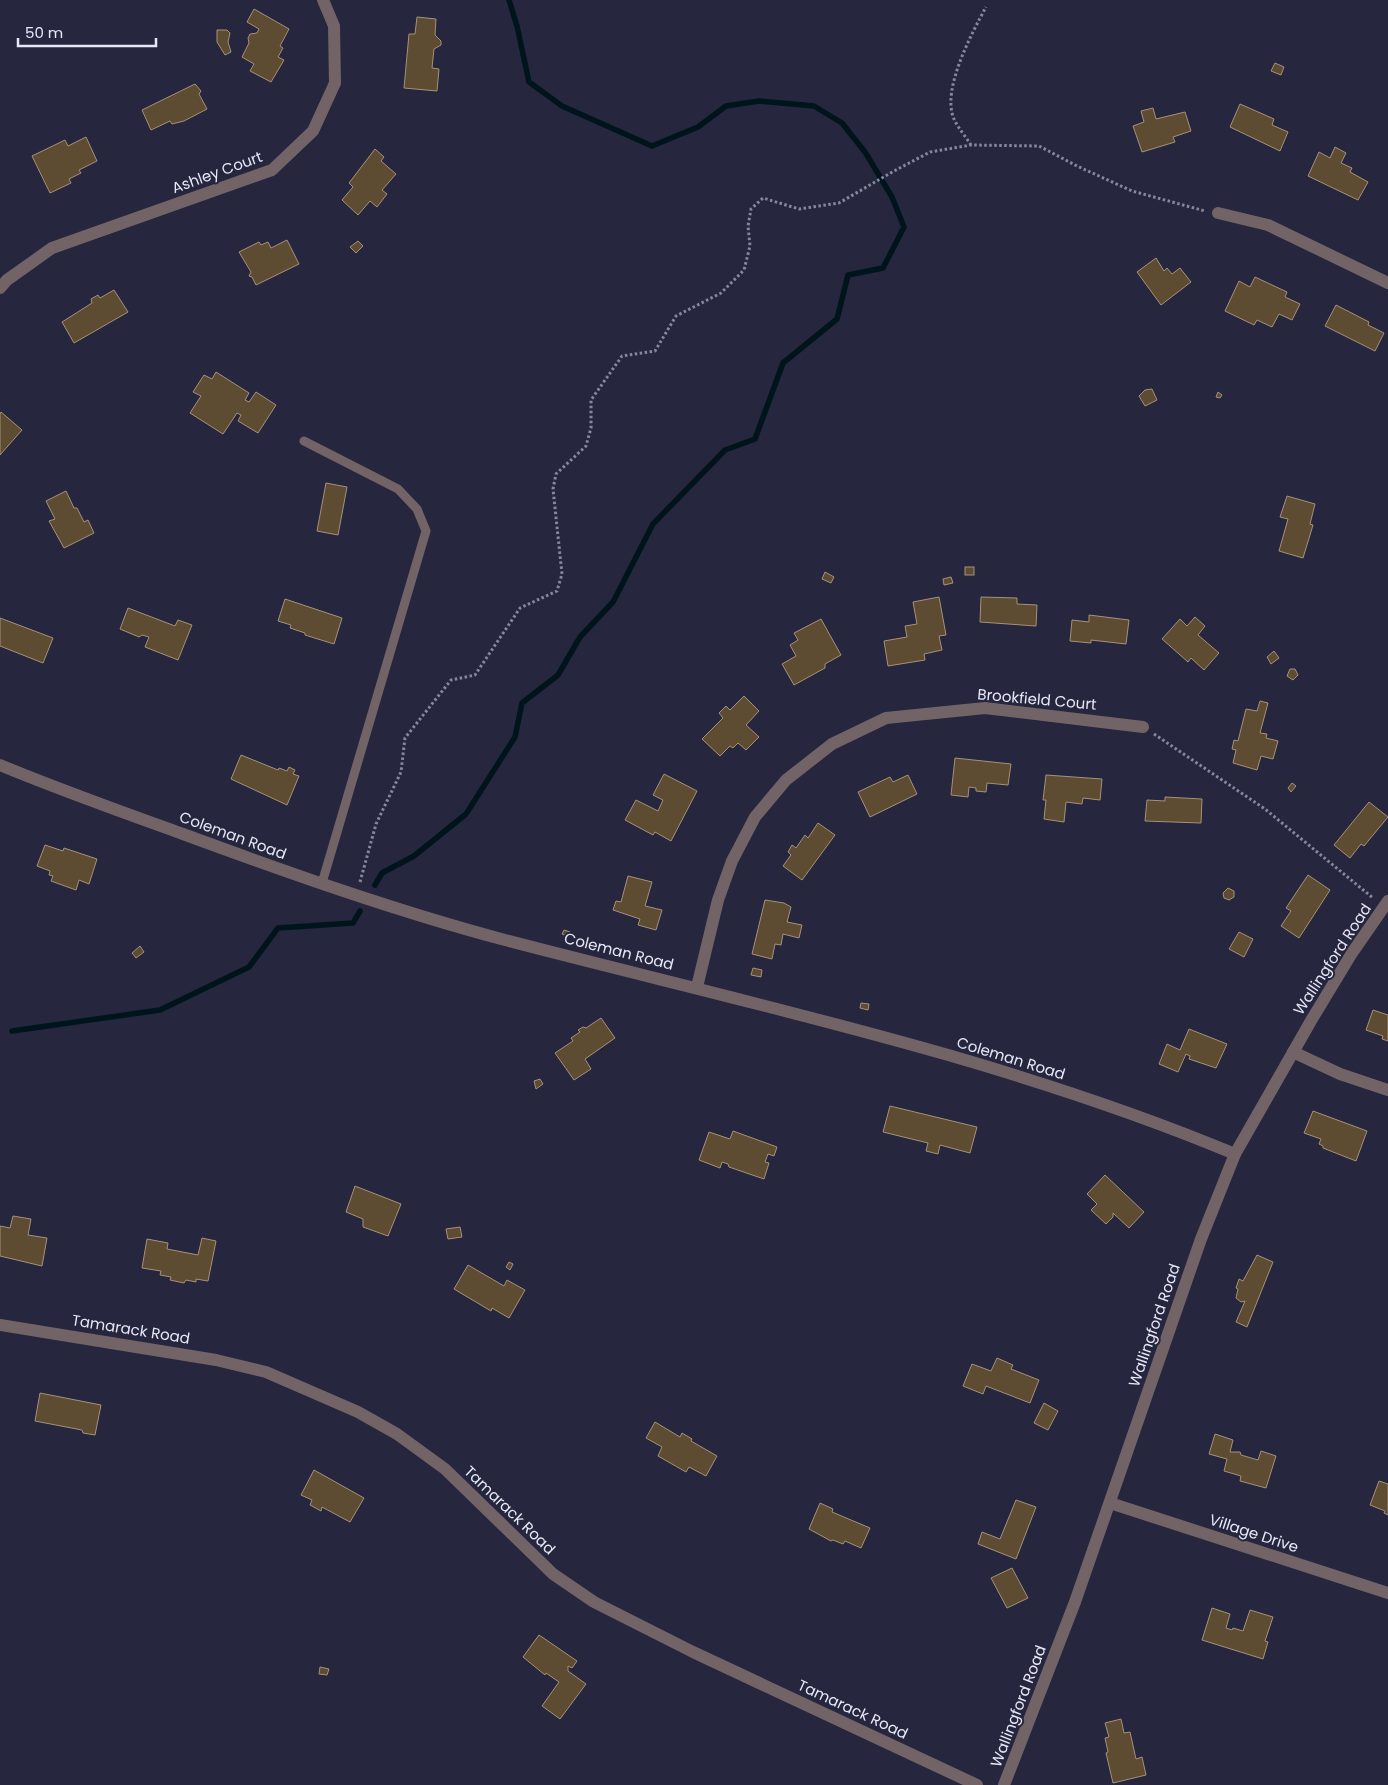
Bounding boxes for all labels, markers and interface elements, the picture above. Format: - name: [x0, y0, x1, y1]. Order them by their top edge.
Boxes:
- scale bar: [18, 15, 155, 47]
- text: 50 m: [25, 22, 63, 43]
- street label: Ashley Court: [169, 146, 265, 198]
- street label: Brookfield Court: [977, 683, 1097, 715]
- street label: Coleman Road: [177, 806, 289, 864]
- street label: Wallingford Road: [1288, 899, 1376, 1019]
- street label: Coleman Road: [562, 927, 676, 975]
- street label: Coleman Road: [954, 1032, 1068, 1084]
- street label: Wallingford Road: [1123, 1261, 1185, 1389]
- street label: Tamarack Road: [70, 1309, 192, 1349]
- street label: Tamarack Road: [460, 1461, 560, 1559]
- street label: Village Drive: [1207, 1509, 1301, 1557]
- street label: Wallingford Road: [985, 1642, 1051, 1770]
- street label: Tamarack Road: [794, 1674, 912, 1744]

